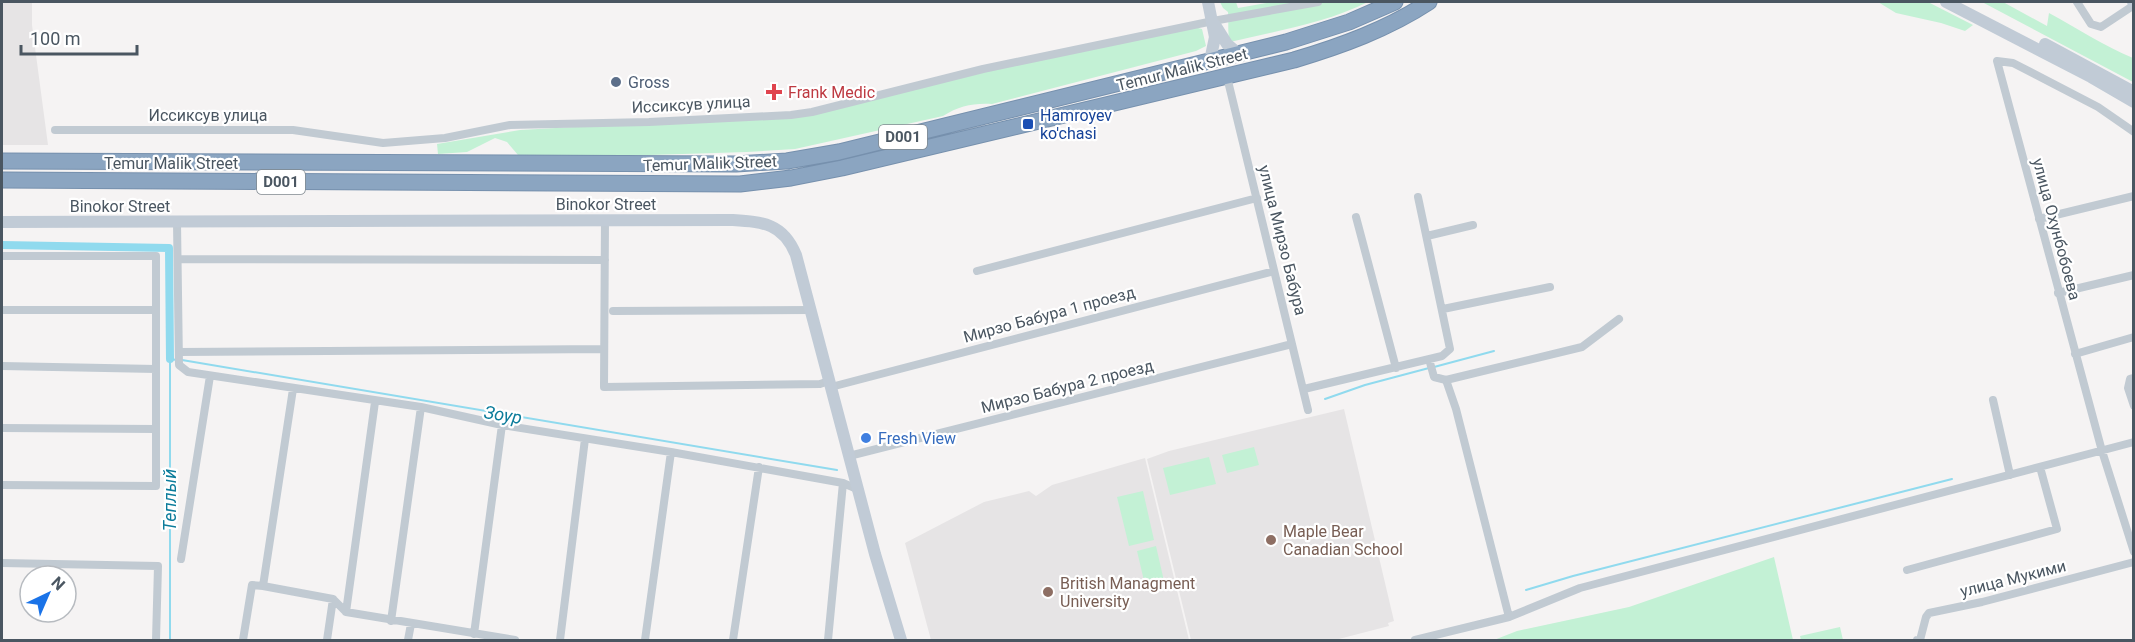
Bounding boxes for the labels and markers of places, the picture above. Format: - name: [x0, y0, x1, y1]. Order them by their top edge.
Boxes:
- place label: Gross: [628, 73, 670, 92]
- marker: Gross: [609, 75, 623, 89]
- marker: Frank Medic: [765, 83, 783, 101]
- place label: Frank Medic: [788, 83, 875, 102]
- place label: Hamroyev ko'chasi: [1040, 106, 1112, 143]
- marker: Hamroyev ko'chasi: [1021, 117, 1035, 131]
- place label: Fresh View: [878, 429, 956, 448]
- marker: Fresh View: [859, 431, 873, 445]
- place label: Maple Bear Canadian School: [1283, 522, 1403, 559]
- marker: Maple Bear Canadian School: [1264, 533, 1278, 547]
- place label: British Managment University: [1060, 574, 1195, 611]
- marker: British Managment University: [1041, 585, 1055, 599]

